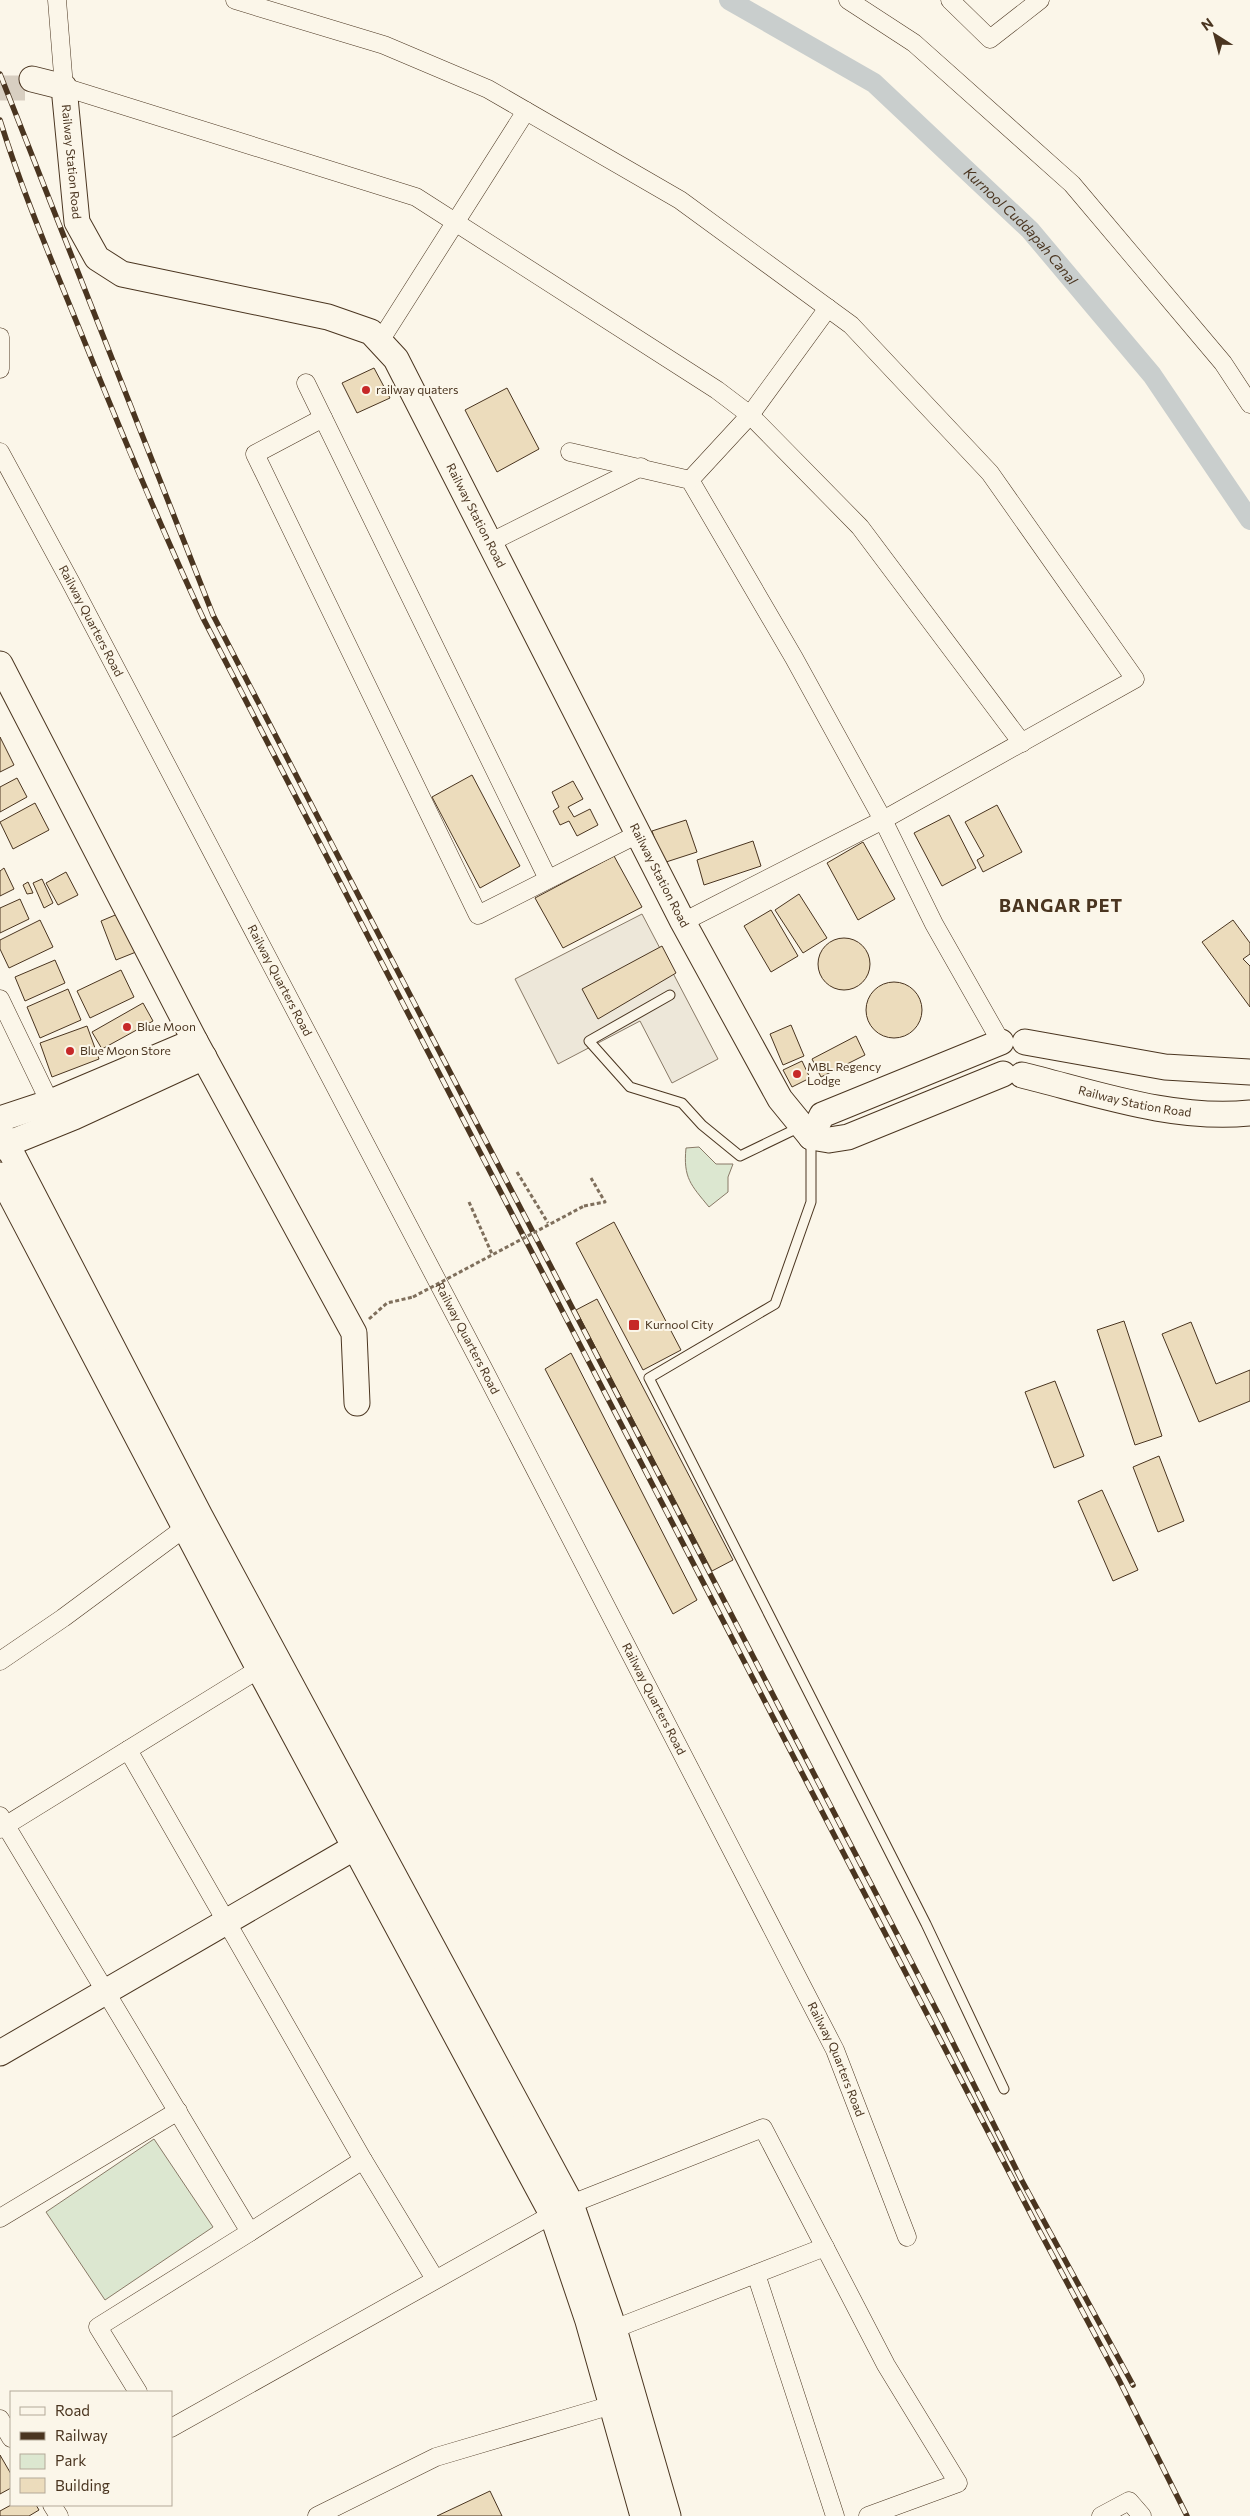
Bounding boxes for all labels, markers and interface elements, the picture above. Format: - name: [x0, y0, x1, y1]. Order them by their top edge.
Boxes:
- north arrow: [1190, 10, 1240, 60]
- text: N: [1198, 14, 1216, 34]
- street label: Railway Station Road: [60, 104, 85, 220]
- water label: Kurnool Cuddapah Canal: [961, 163, 1082, 288]
- place label: railway quaters: [376, 382, 458, 396]
- marker: railway quaters: [360, 384, 372, 396]
- street label: Railway Station Road: [444, 461, 509, 570]
- street label: Railway Quarters Road: [57, 563, 127, 679]
- street label: Railway Station Road: [628, 821, 693, 930]
- district label: BANGAR PET: [999, 894, 1123, 916]
- street label: Railway Quarters Road: [246, 922, 316, 1038]
- place label: Blue Moon: [137, 1019, 196, 1033]
- marker: Blue Moon: [121, 1021, 133, 1033]
- place label: Blue Moon Store: [80, 1043, 171, 1057]
- marker: Blue Moon Store: [64, 1045, 76, 1057]
- place label: MBL Regency Lodge: [807, 1059, 881, 1087]
- marker: MBL Regency Lodge: [791, 1068, 803, 1080]
- street label: Railway Station Road: [1077, 1082, 1192, 1119]
- street label: Railway Quarters Road: [433, 1280, 503, 1396]
- place label: Kurnool City: [645, 1317, 713, 1331]
- marker: Kurnool City: [627, 1318, 641, 1332]
- street label: Railway Quarters Road: [620, 1640, 689, 1757]
- street label: Railway Quarters Road: [805, 1999, 868, 2118]
- legend: [10, 2391, 172, 2506]
- text: Road: [55, 2401, 90, 2419]
- text: Railway: [55, 2426, 108, 2444]
- text: Park: [55, 2451, 86, 2469]
- text: Building: [55, 2476, 110, 2494]

